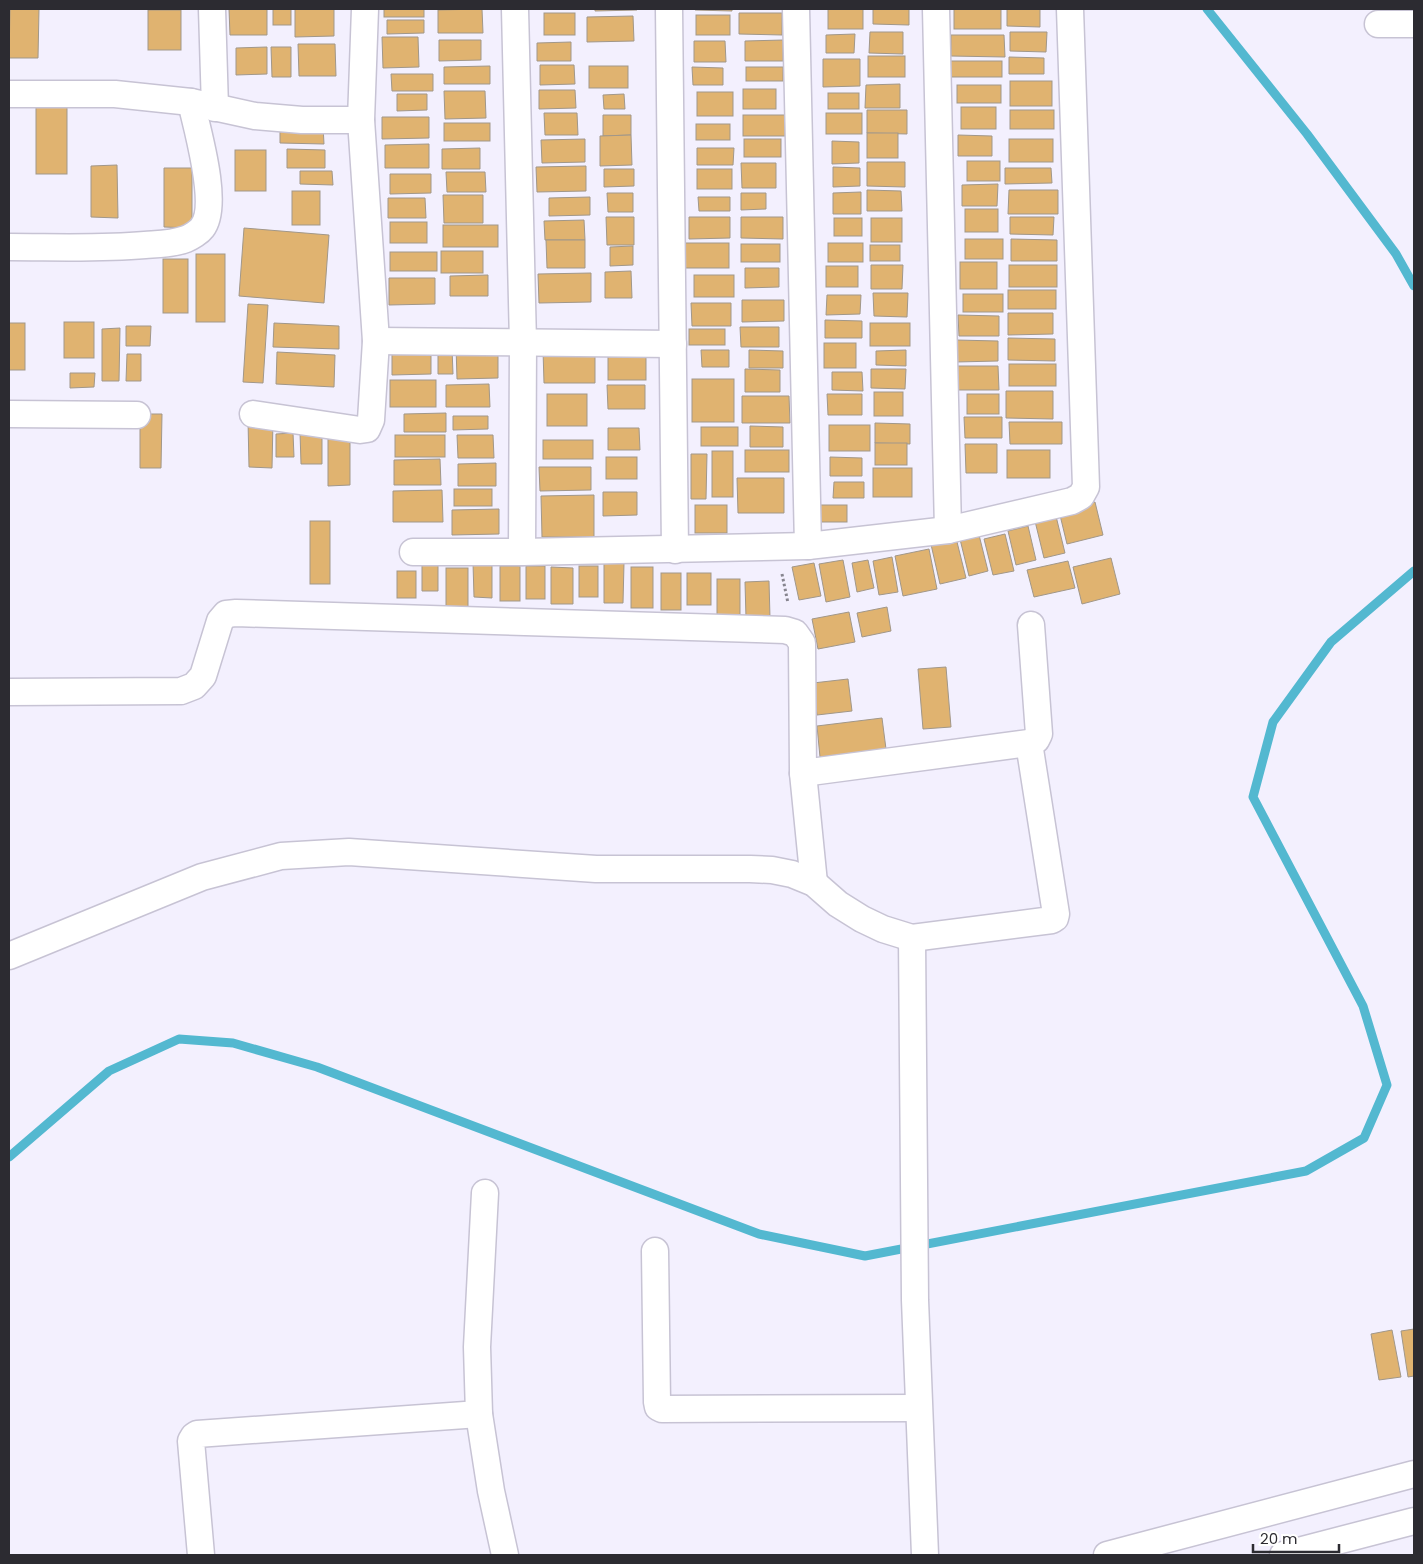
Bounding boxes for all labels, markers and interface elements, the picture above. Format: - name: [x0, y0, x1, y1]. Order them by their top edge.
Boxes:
- scale bar: [1253, 1522, 1339, 1554]
- text: 20 m: [1260, 1528, 1298, 1549]

